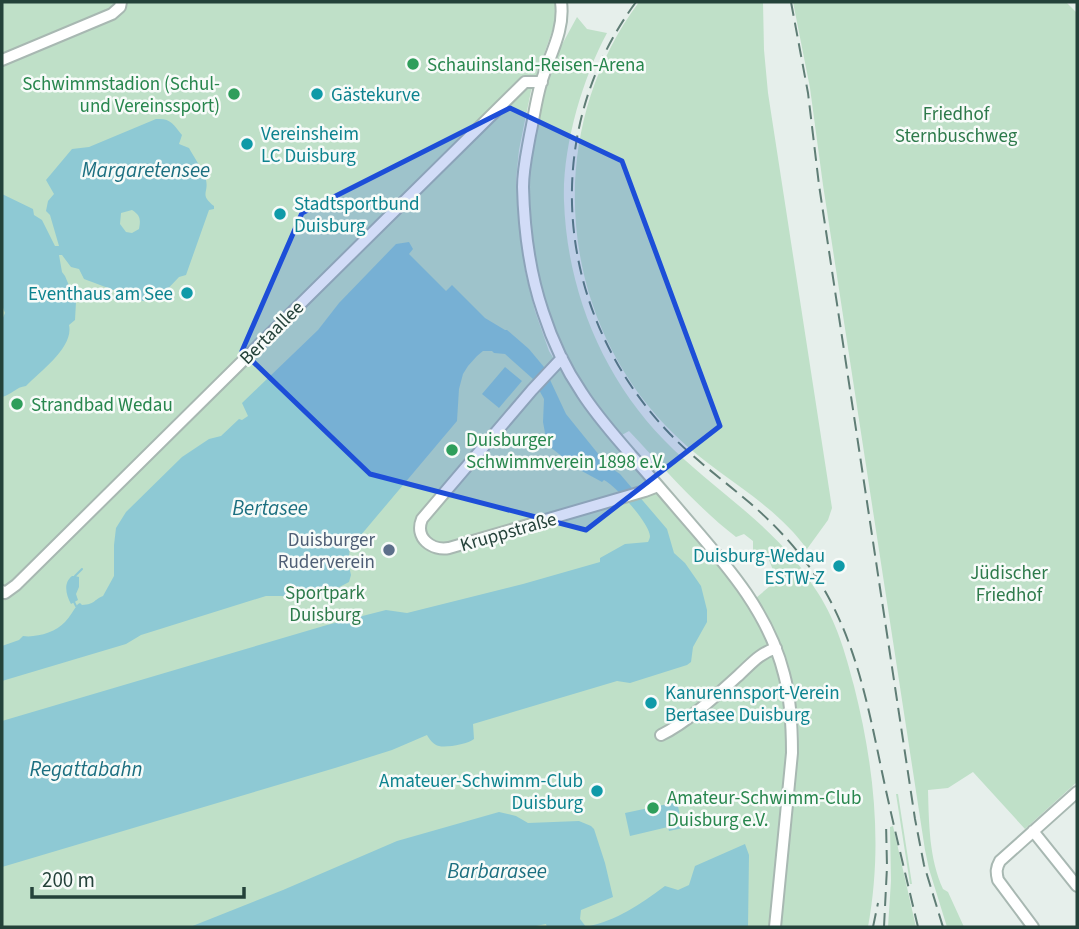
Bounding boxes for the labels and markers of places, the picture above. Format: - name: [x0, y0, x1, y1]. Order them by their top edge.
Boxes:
- place label: Schauinsland-Reisen-Arena: [427, 52, 645, 79]
- marker: Schauinsland-Reisen-Arena: [405, 56, 421, 72]
- place label: Schwimmstadion (Schul- und Vereinssport): [22, 71, 220, 120]
- place label: Gästekurve: [331, 82, 420, 109]
- marker: Schwimmstadion (Schul- und Vereinssport): [226, 86, 242, 102]
- marker: Gästekurve: [309, 86, 325, 102]
- place label: Vereinsheim LC Duisburg: [261, 121, 359, 170]
- marker: Vereinsheim LC Duisburg: [239, 136, 255, 152]
- place label: Stadtsportbund Duisburg: [294, 191, 420, 240]
- marker: Stadtsportbund Duisburg: [272, 206, 288, 222]
- place label: Eventhaus am See: [28, 281, 173, 308]
- marker: Eventhaus am See: [179, 285, 195, 301]
- place label: Strandbad Wedau: [31, 392, 173, 419]
- marker: Strandbad Wedau: [9, 396, 25, 412]
- place label: Duisburger Schwimmverein 1898 e.V.: [466, 427, 666, 476]
- marker: Duisburger Schwimmverein 1898 e.V.: [444, 442, 460, 458]
- place label: Duisburger Ruderverein: [278, 527, 375, 576]
- marker: Duisburger Ruderverein: [381, 542, 397, 558]
- place label: Duisburg-Wedau ESTW-Z: [693, 543, 825, 592]
- marker: Duisburg-Wedau ESTW-Z: [831, 558, 847, 574]
- place label: Kanurennsport-Verein Bertasee Duisburg: [665, 680, 840, 729]
- marker: Kanurennsport-Verein Bertasee Duisburg: [643, 695, 659, 711]
- place label: Amateuer-Schwimm-Club Duisburg: [379, 768, 583, 817]
- marker: Amateuer-Schwimm-Club Duisburg: [589, 783, 605, 799]
- place label: Amateur-Schwimm-Club Duisburg e.V.: [667, 785, 861, 834]
- marker: Amateur-Schwimm-Club Duisburg e.V.: [645, 800, 661, 816]

